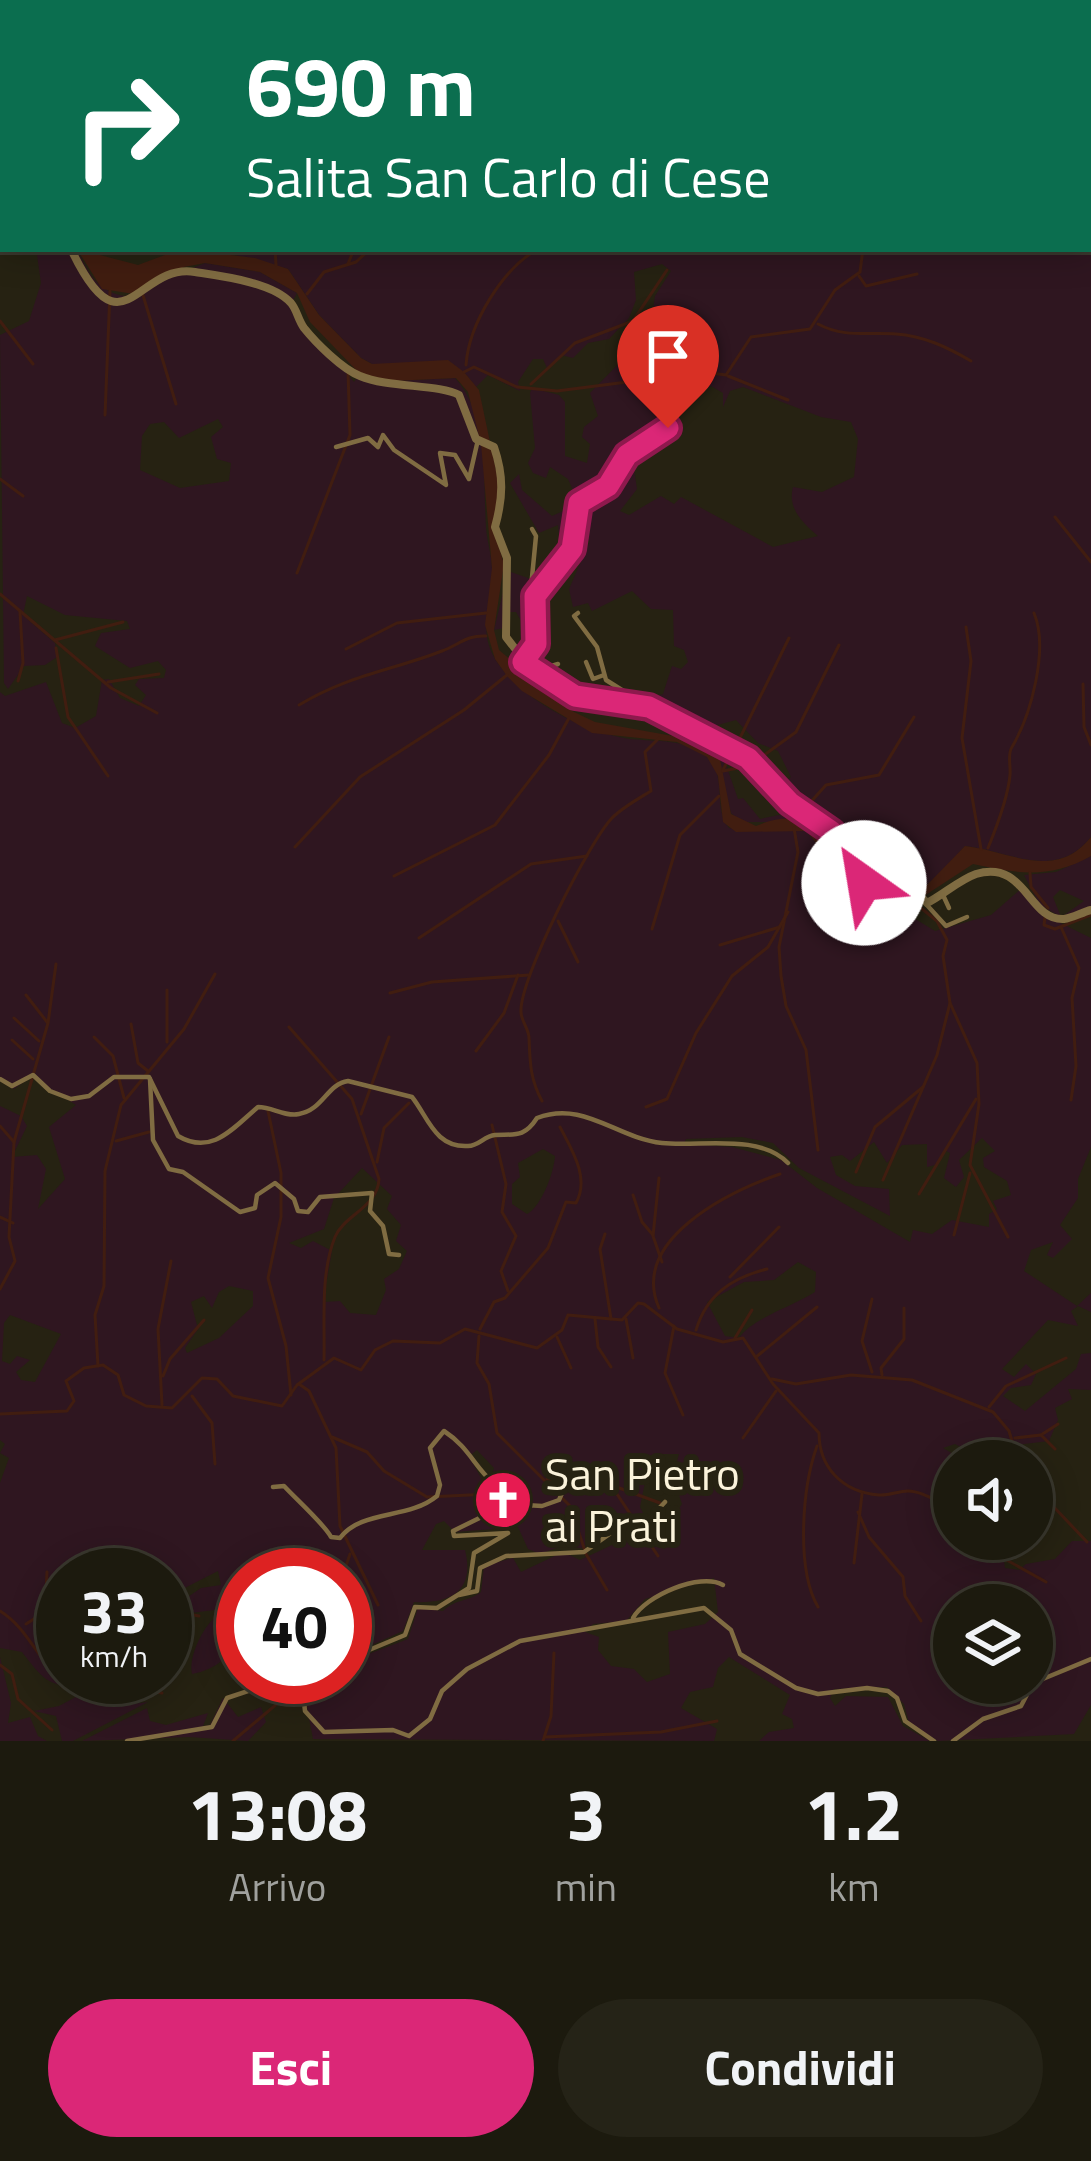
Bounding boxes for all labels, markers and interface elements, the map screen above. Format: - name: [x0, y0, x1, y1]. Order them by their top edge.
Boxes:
- text: 690 m: [246, 21, 476, 149]
- icon: right: [48, 48, 204, 204]
- text: Salita San Carlo di Cese: [246, 136, 770, 218]
- pin: [617, 305, 719, 428]
- icon: arrive: [635, 323, 701, 389]
- position arrow: [801, 820, 927, 946]
- place label: San Pietro ai Prati: [545, 1439, 740, 1559]
- map controls: [933, 1440, 1053, 1704]
- button: sound: [933, 1440, 1053, 1560]
- church icon: San Pietro ai Prati: [472, 1469, 534, 1531]
- speed limit sign: 40: [216, 1548, 372, 1704]
- text: 33: [80, 1565, 148, 1656]
- button: layers: [933, 1584, 1053, 1704]
- text: km/h: [80, 1633, 148, 1679]
- text: 13:08: [188, 1758, 367, 1868]
- text: 3: [566, 1758, 606, 1868]
- text: 1.2: [804, 1758, 903, 1868]
- text: Arrivo: [228, 1857, 326, 1916]
- text: min: [555, 1857, 617, 1916]
- text: km: [828, 1857, 880, 1916]
- button: Esci: [48, 1999, 534, 2137]
- button: Condividi: [558, 1999, 1043, 2137]

